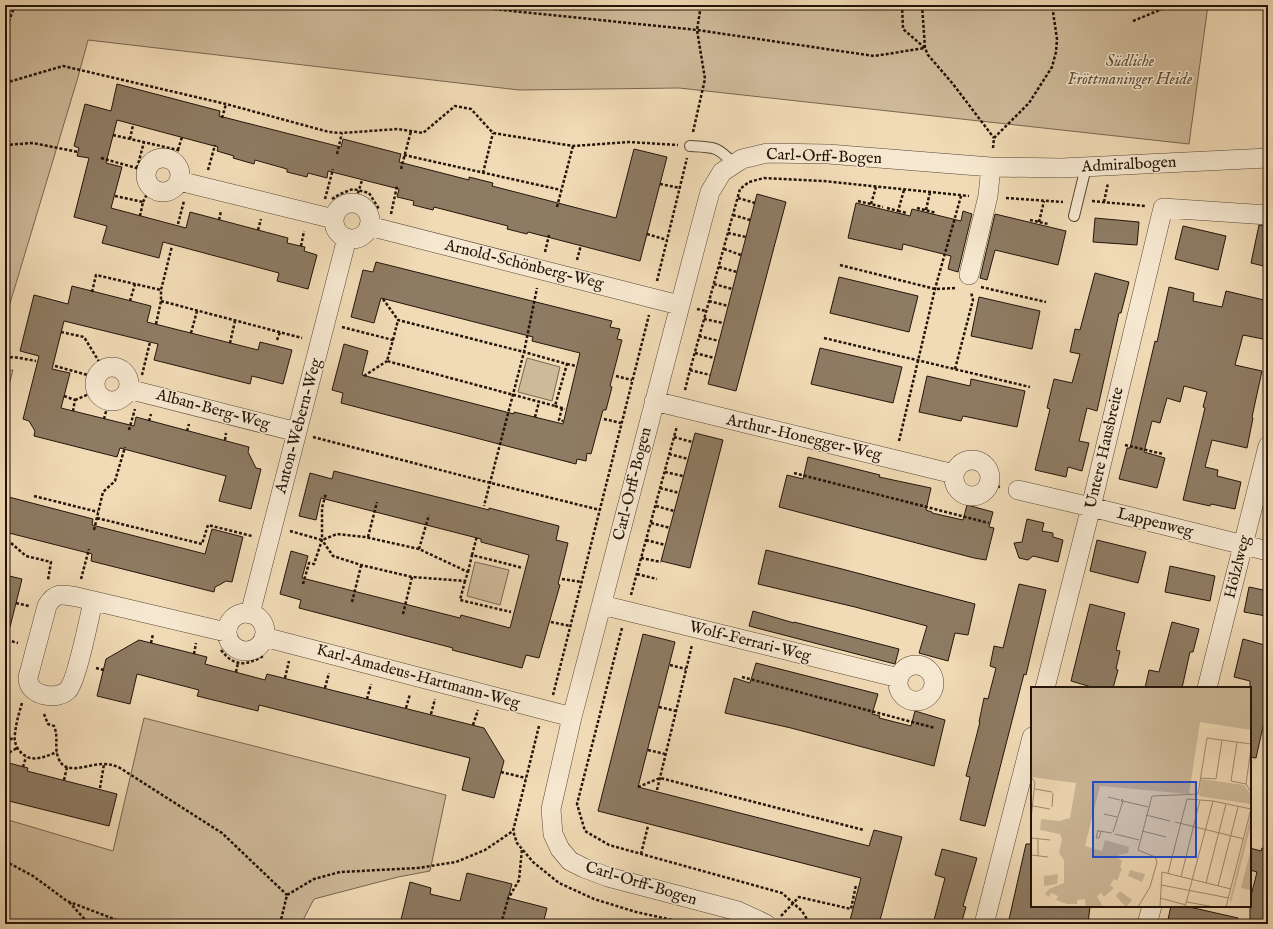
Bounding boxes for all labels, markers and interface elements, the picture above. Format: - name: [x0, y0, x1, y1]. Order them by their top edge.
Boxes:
- park label: Südliche Fröttmaninger Heide: [1068, 52, 1193, 90]
- street label: Carl-Orff-Bogen: [766, 145, 883, 169]
- street label: Admiralbogen: [1080, 153, 1177, 178]
- street label: Arnold-Schönberg-Weg: [442, 235, 606, 294]
- street label: Anton-Webern-Weg: [271, 356, 327, 497]
- street label: Alban-Berg-Weg: [153, 385, 272, 435]
- street label: Untere Hausbreite: [1081, 385, 1129, 511]
- street label: Arthur-Honegger-Weg: [724, 410, 884, 466]
- street label: Carl-Orff-Bogen: [609, 425, 657, 543]
- street label: Lappenweg: [1115, 504, 1195, 542]
- street label: Hölzlweg: [1221, 533, 1256, 601]
- street label: Wolf-Ferrari-Weg: [687, 617, 813, 667]
- street label: Karl-Amadeus-Hartmann-Weg: [314, 640, 522, 714]
- inset map: [1031, 687, 1251, 907]
- street label: Carl-Orff-Bogen: [583, 857, 700, 911]

